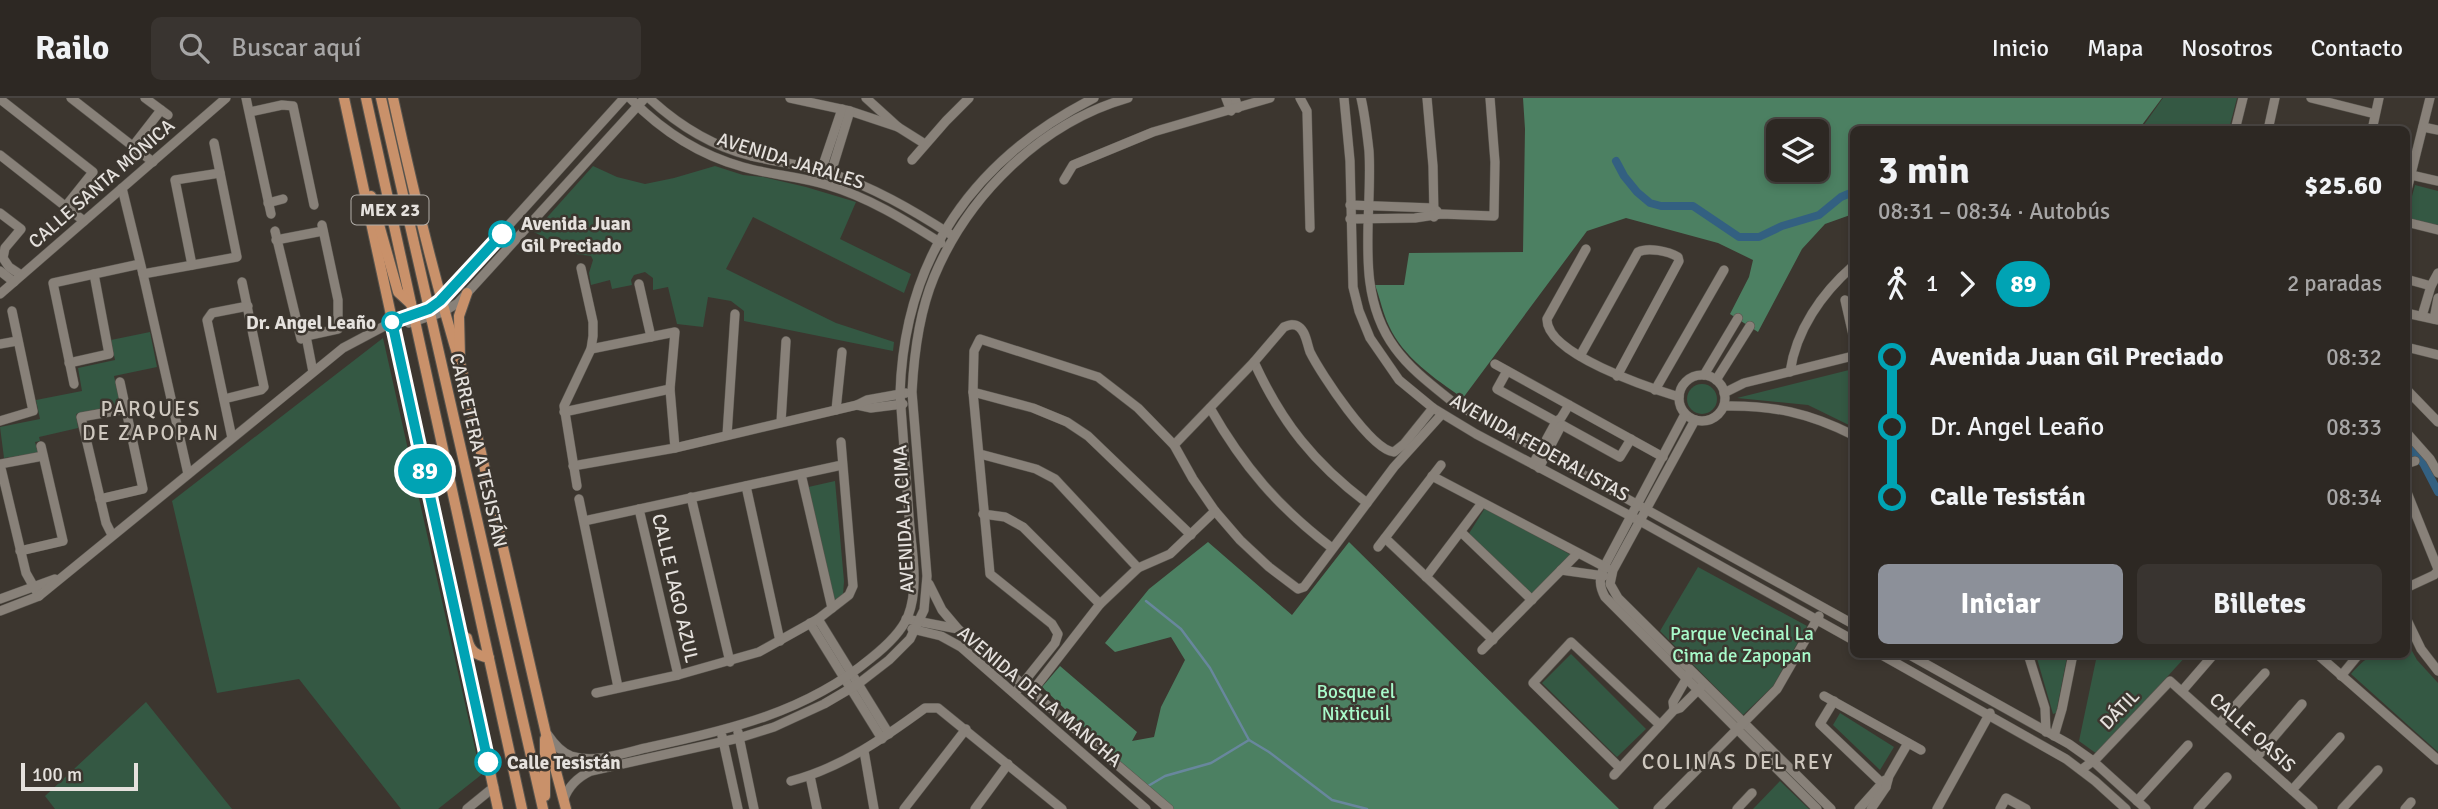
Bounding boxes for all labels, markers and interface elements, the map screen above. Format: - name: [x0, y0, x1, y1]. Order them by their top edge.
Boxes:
- search box: [151, 17, 641, 80]
- text: Railo: [35, 28, 109, 69]
- icon: search: [175, 29, 213, 67]
- text: Buscar aquí: [231, 32, 361, 64]
- text: Inicio: [1992, 33, 2049, 63]
- text: Mapa: [2087, 33, 2143, 63]
- text: Nosotros: [2181, 33, 2273, 63]
- text: Contacto: [2311, 33, 2403, 63]
- street label: CALLE SANTA MÓNICA: [24, 113, 180, 254]
- map controls: [1766, 119, 1829, 182]
- button: layers: [1766, 119, 1829, 182]
- street label: AVENIDA JARALES: [714, 127, 867, 195]
- text: 3 min: [1878, 147, 1970, 194]
- text: $25.60: [2304, 170, 2382, 202]
- road number: MEX 23: [352, 196, 428, 225]
- text: 08:31 – 08:34 · Autobús: [1878, 197, 2110, 226]
- place label: Avenida Juan Gil Preciado: [521, 212, 631, 258]
- marker: Avenida Juan Gil Preciado: [489, 221, 515, 247]
- icon: walk: [1878, 265, 1916, 303]
- icon: forward: [1948, 265, 1986, 303]
- text: 1: [1926, 269, 1938, 298]
- text: 89: [2010, 269, 2036, 299]
- text: 2 paradas: [2287, 269, 2382, 298]
- place label: Dr. Angel Leaño: [246, 311, 376, 335]
- marker: Dr. Angel Leaño: [382, 312, 402, 332]
- text: Avenida Juan Gil Preciado: [1930, 341, 2224, 373]
- text: 08:32: [2326, 343, 2382, 372]
- street label: CARRETERA A TESISTÁN: [444, 351, 512, 550]
- street label: AVENIDA FEDERALISTAS: [1446, 389, 1633, 507]
- district label: PARQUES DE ZAPOPAN: [82, 396, 220, 446]
- text: Dr. Angel Leaño: [1930, 411, 2104, 443]
- text: 08:33: [2326, 413, 2382, 442]
- street label: AVENIDA LA CIMA: [888, 444, 920, 594]
- line badge: 89: [394, 448, 457, 494]
- text: 89: [412, 456, 438, 486]
- text: Calle Tesistán: [1930, 481, 2086, 513]
- text: 08:34: [2326, 483, 2382, 512]
- street label: CALLE LAGO AZUL: [646, 511, 704, 665]
- button: Iniciar: [1878, 564, 2123, 644]
- button: Billetes: [2137, 564, 2382, 644]
- street label: AVENIDA DE LA MANCHA: [952, 621, 1127, 773]
- park label: Parque Vecinal La Cima de Zapopan: [1670, 622, 1814, 668]
- park label: Bosque el Nixticuil: [1317, 680, 1395, 726]
- street label: DÁTIL: [2095, 684, 2145, 735]
- street label: CALLE OASIS: [2204, 688, 2301, 778]
- marker: Calle Tesistán: [475, 749, 501, 775]
- district label: COLINAS DEL REY: [1642, 749, 1834, 775]
- place label: Calle Tesistán: [507, 751, 621, 775]
- scale bar: [21, 760, 138, 792]
- text: 100 m: [32, 763, 82, 787]

